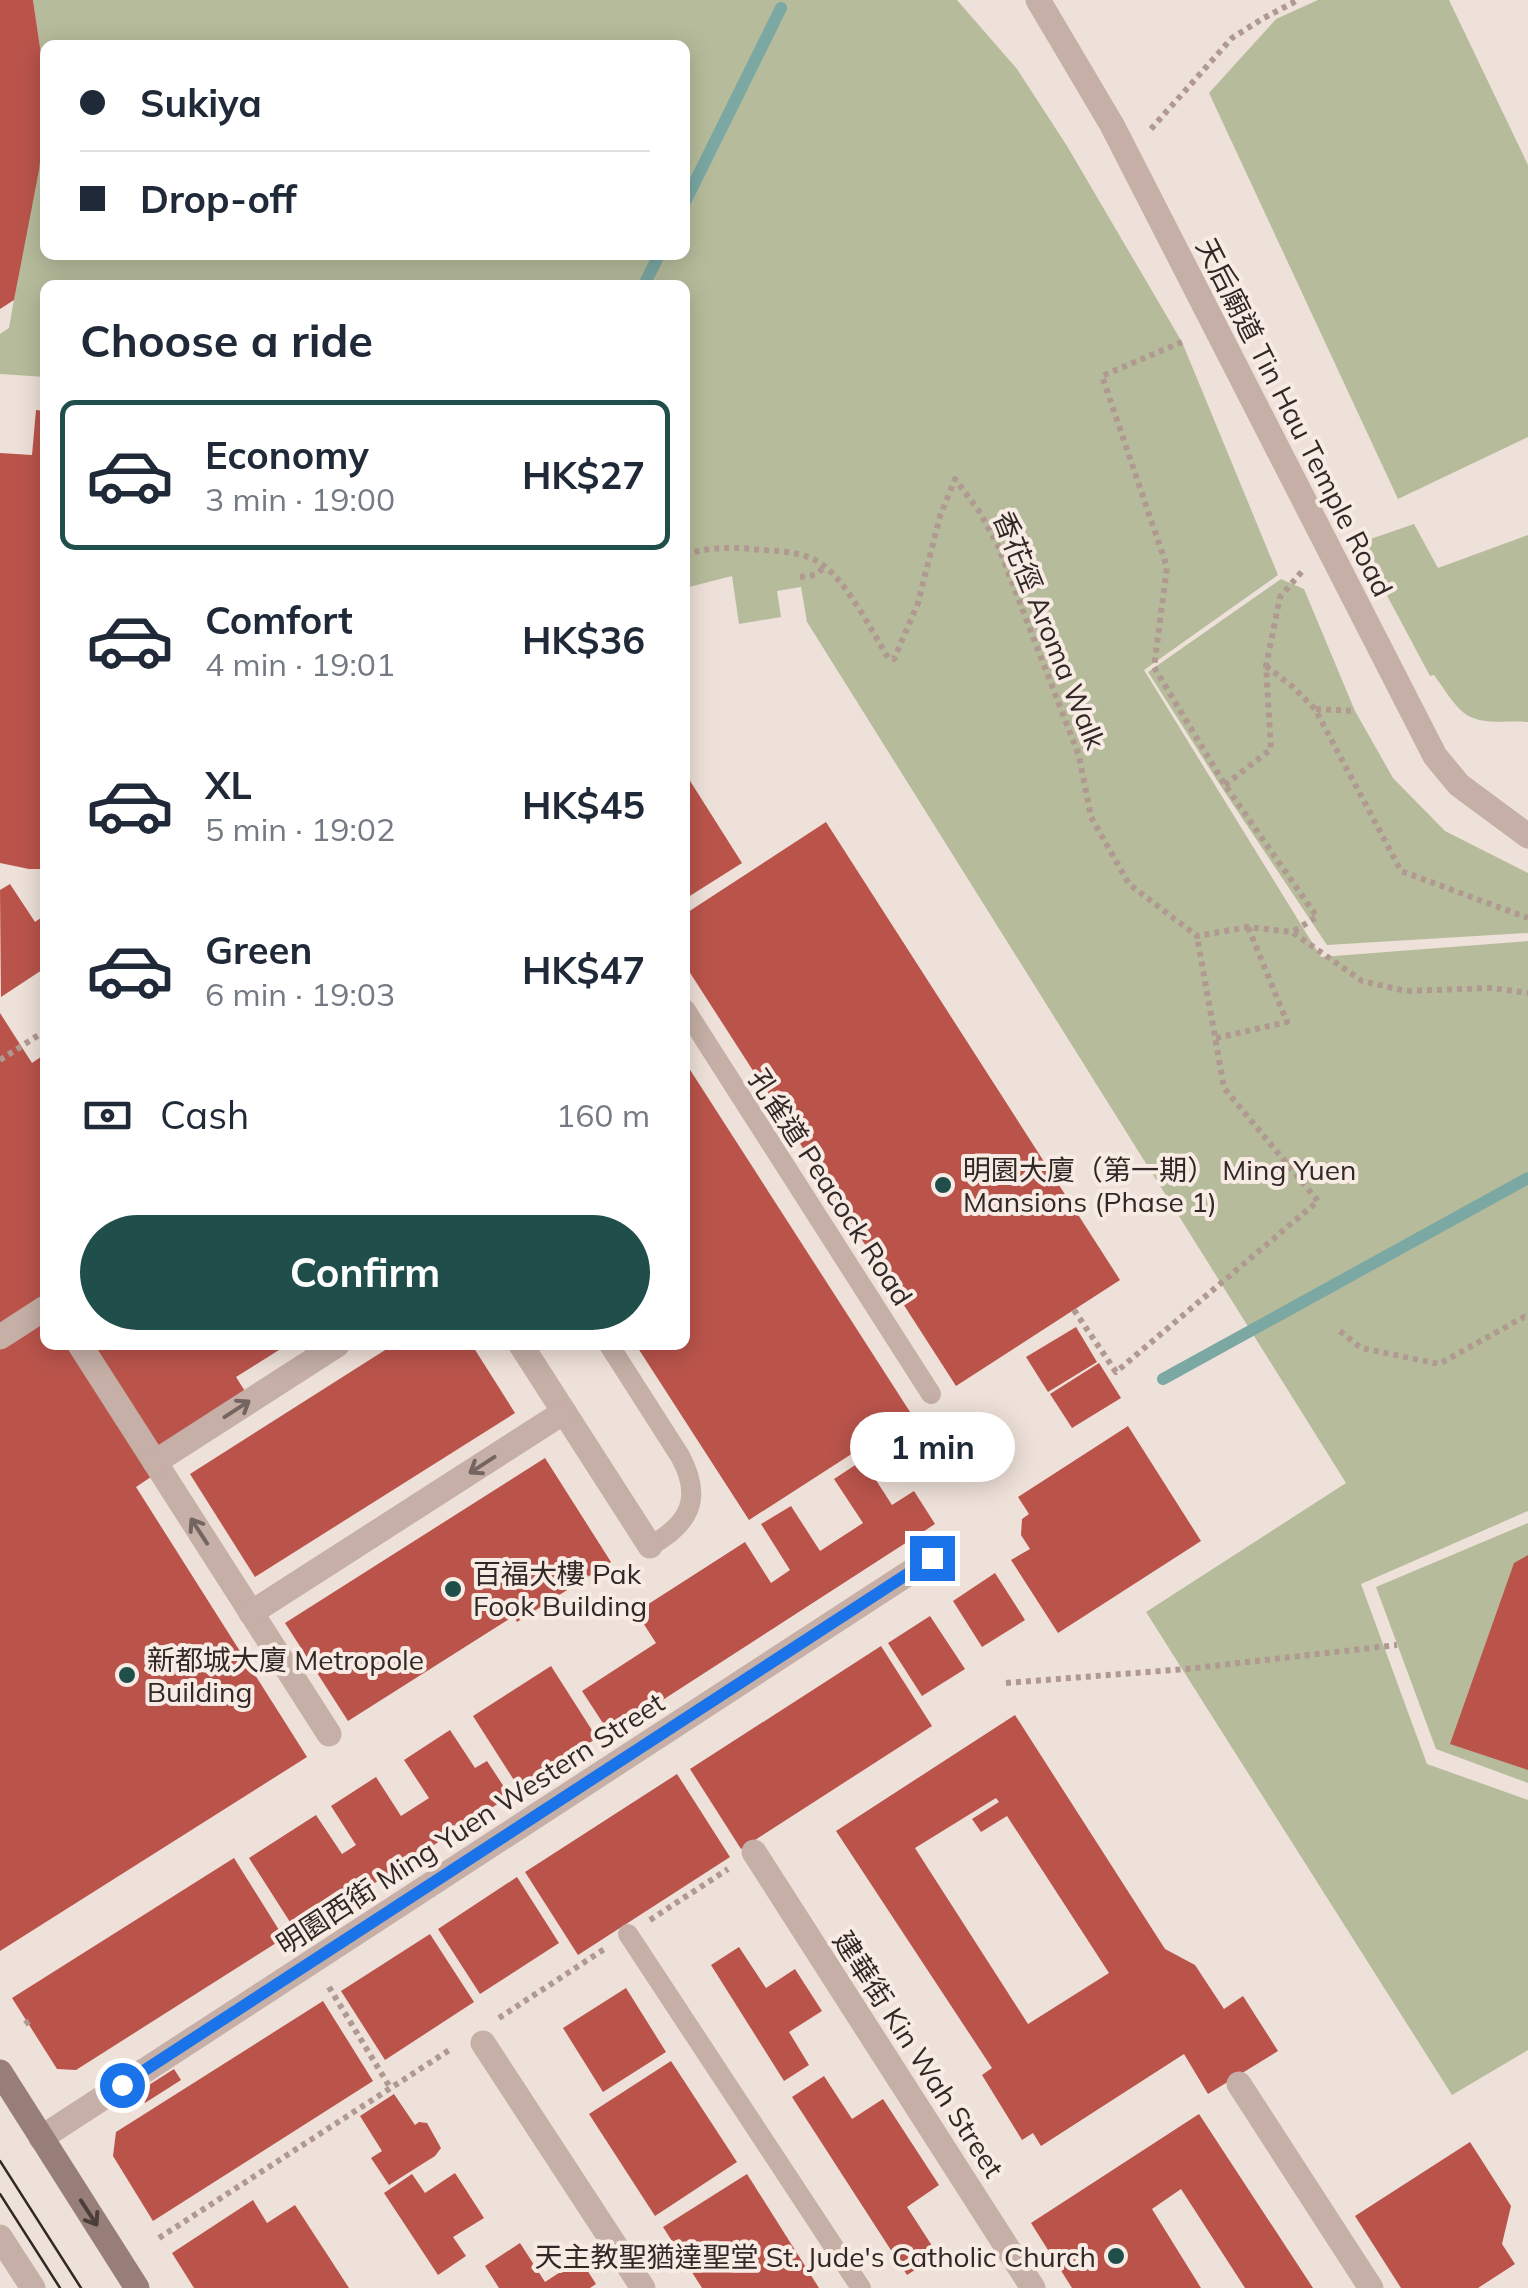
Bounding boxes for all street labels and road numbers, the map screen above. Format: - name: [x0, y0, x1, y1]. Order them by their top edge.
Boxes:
- street label: 天后廟道 Tin Hau Temple Road: [1189, 232, 1401, 602]
- street label: 香花徑 Aroma Walk: [986, 506, 1114, 755]
- street label: 孔雀道 Peacock Road: [742, 1062, 920, 1312]
- street label: 明園西街 Ming Yuen Western Street: [270, 1684, 671, 1962]
- street label: 建華街 Kin Wah Street: [826, 1924, 1012, 2184]

